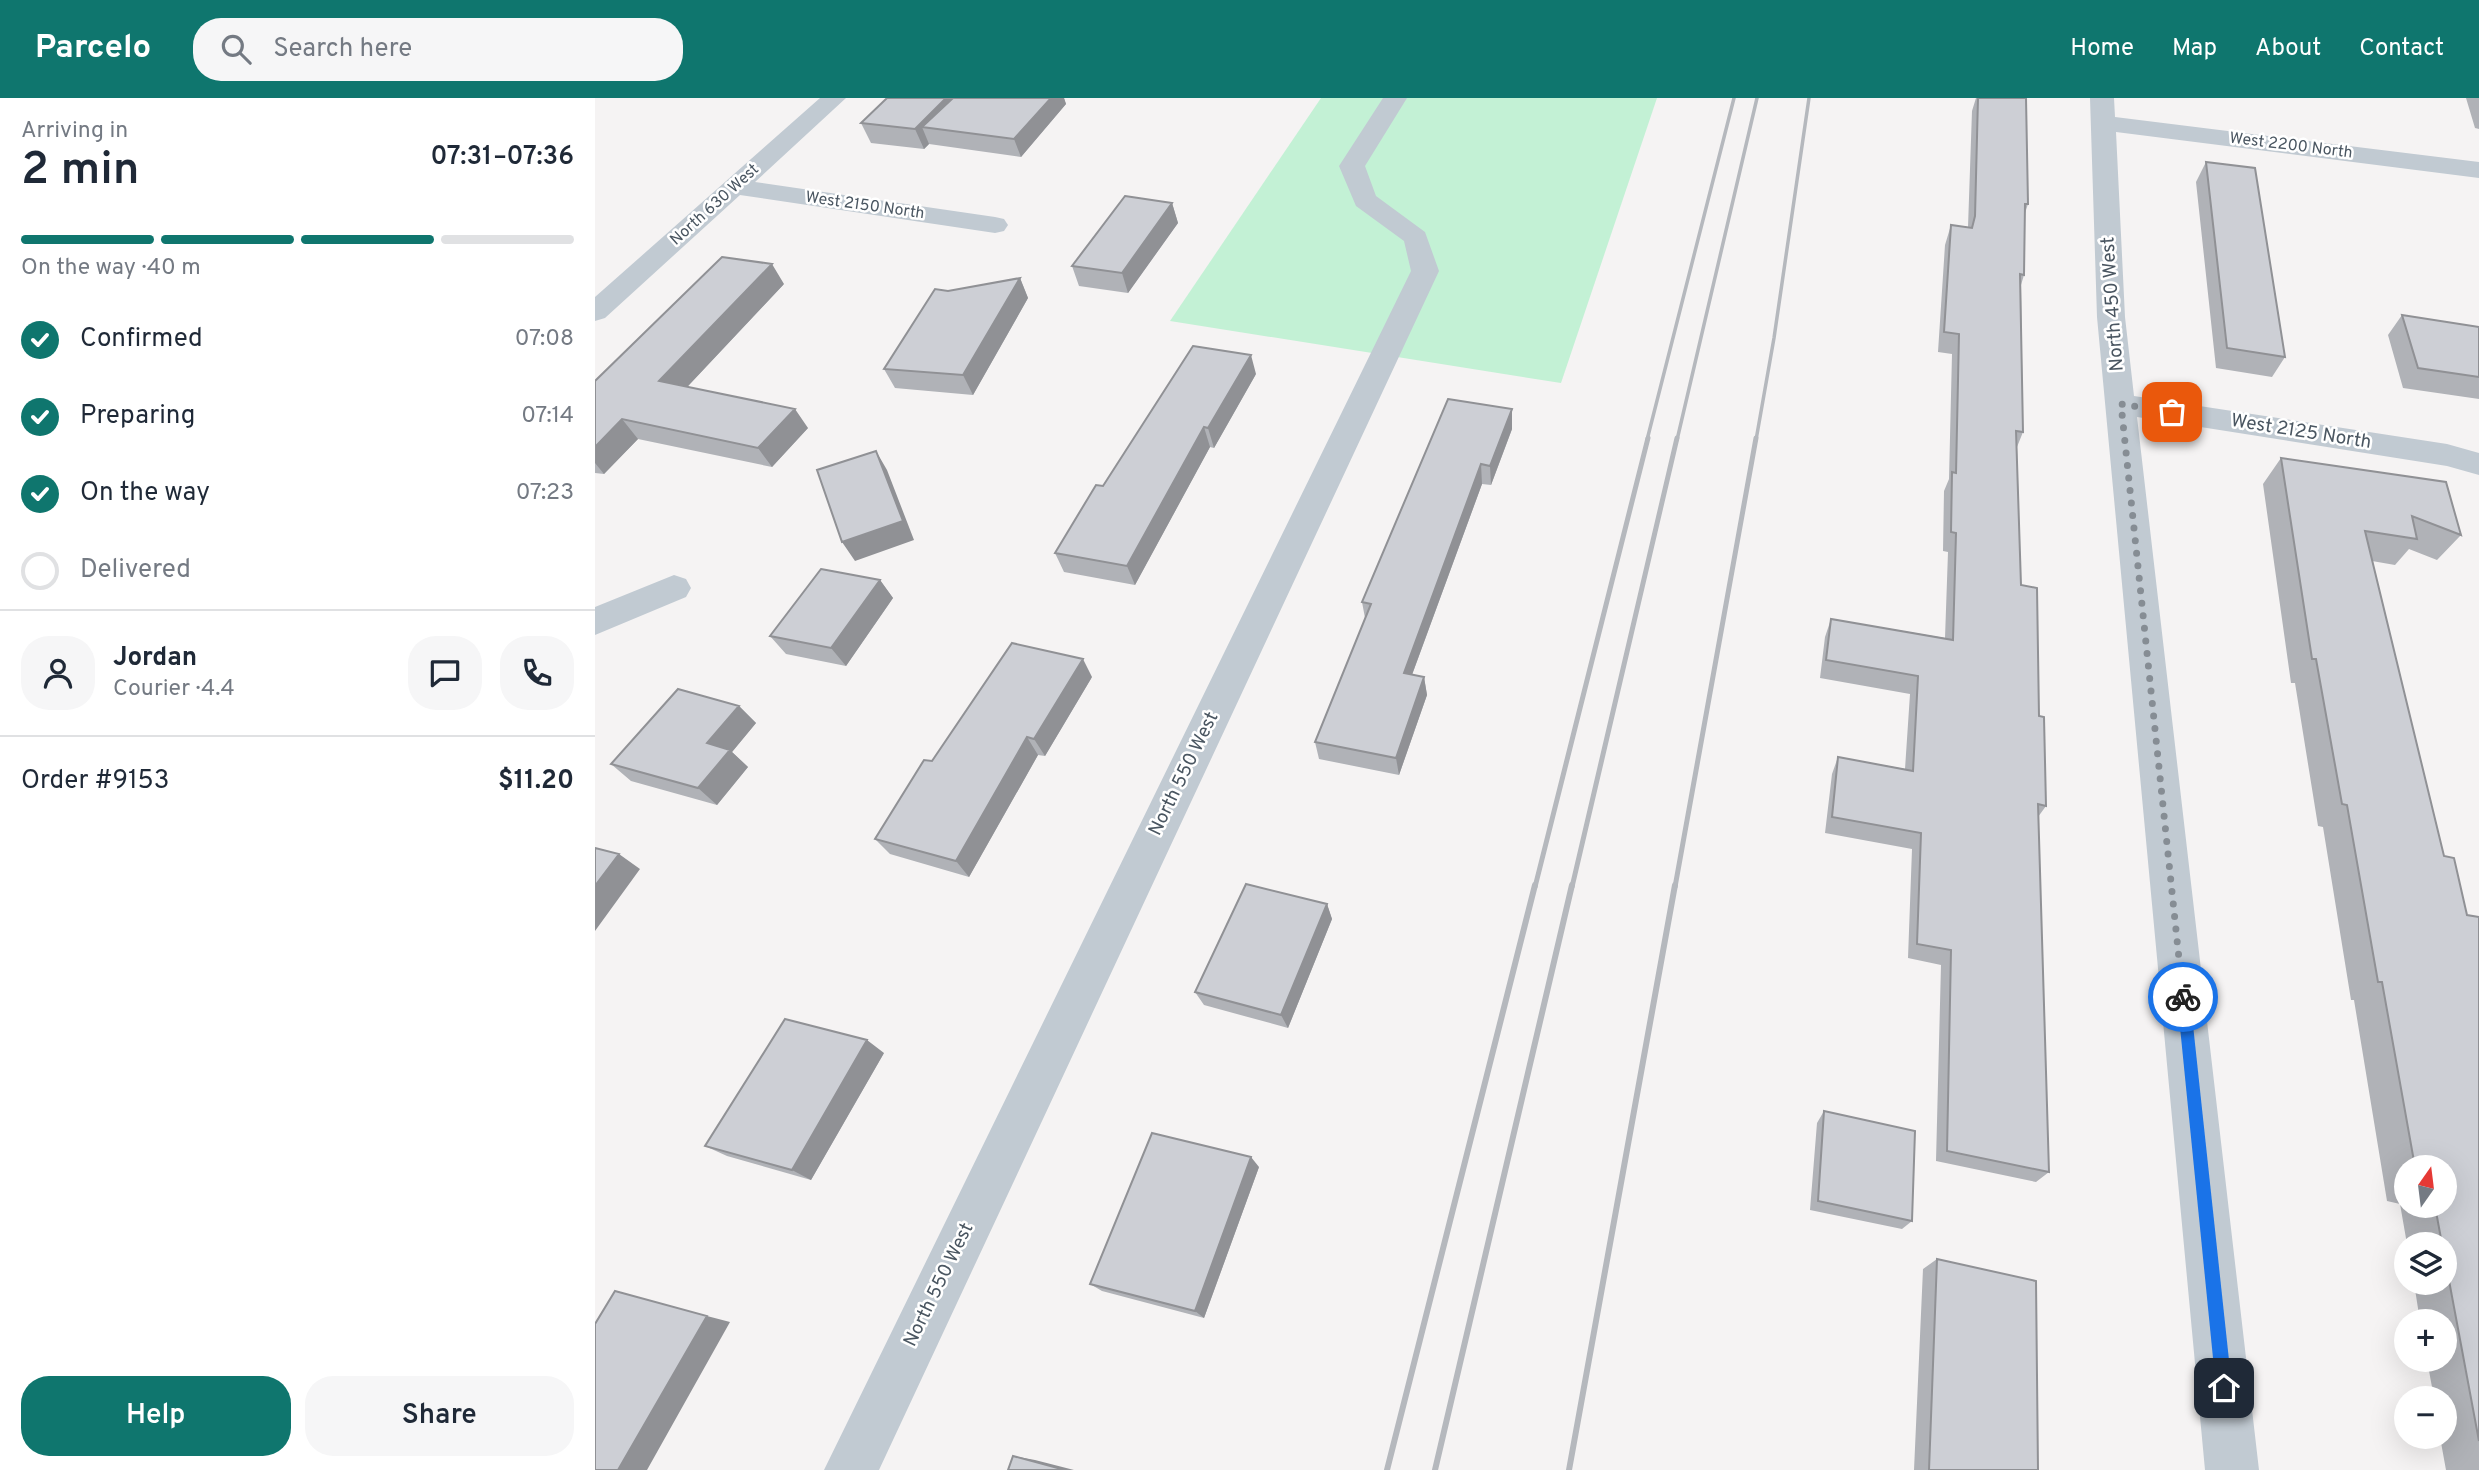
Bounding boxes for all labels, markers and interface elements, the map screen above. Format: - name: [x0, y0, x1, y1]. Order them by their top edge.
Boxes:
- search box: [193, 18, 683, 81]
- text: Parcelo: [35, 28, 151, 70]
- icon: search: [217, 30, 255, 68]
- text: Search here: [273, 33, 412, 66]
- text: Home: [2070, 34, 2134, 64]
- text: Map: [2172, 34, 2217, 64]
- text: About: [2255, 34, 2321, 64]
- text: Contact: [2359, 34, 2444, 64]
- text: Arriving in: [21, 117, 128, 146]
- street label: West 2200 North: [2228, 129, 2354, 163]
- text: 07:31–07:36: [430, 141, 574, 174]
- text: 2 min: [21, 142, 140, 201]
- street label: North 630 West: [666, 160, 764, 250]
- street label: West 2150 North: [804, 188, 926, 224]
- street label: North 450 West: [2096, 236, 2130, 372]
- text: On the way · 40 m: [21, 254, 201, 283]
- icon: check: [21, 321, 59, 359]
- text: Confirmed: [80, 323, 203, 356]
- text: 07:08: [515, 325, 574, 354]
- pin: [2142, 382, 2202, 442]
- icon: bag: [2153, 393, 2191, 431]
- icon: check: [21, 398, 59, 436]
- text: Preparing: [80, 400, 195, 433]
- text: 07:14: [521, 402, 574, 431]
- street label: West 2125 North: [2229, 409, 2373, 455]
- icon: check: [21, 475, 59, 513]
- text: On the way: [80, 477, 210, 510]
- text: 07:23: [516, 479, 574, 508]
- text: Delivered: [80, 554, 191, 587]
- button: person: [21, 636, 95, 710]
- button: chat: [408, 636, 482, 710]
- button: phone: [500, 636, 574, 710]
- text: Jordan: [113, 642, 197, 675]
- text: Courier · 4.4: [113, 675, 235, 704]
- street label: North 550 West: [1144, 708, 1224, 840]
- text: Order #9153: [21, 765, 169, 798]
- text: $11.20: [498, 765, 574, 798]
- courier: [2148, 962, 2218, 1032]
- icon: bike: [2164, 978, 2202, 1016]
- north arrow: [2394, 1155, 2457, 1218]
- map controls: [2394, 1155, 2457, 1449]
- street label: North 550 West: [899, 1219, 979, 1351]
- button: layers: [2394, 1232, 2457, 1295]
- button: +: [2394, 1309, 2457, 1372]
- pin: [2194, 1358, 2254, 1418]
- icon: home: [2205, 1369, 2243, 1407]
- button: Help: [21, 1376, 291, 1456]
- button: Share: [305, 1376, 574, 1456]
- button: −: [2394, 1386, 2457, 1449]

